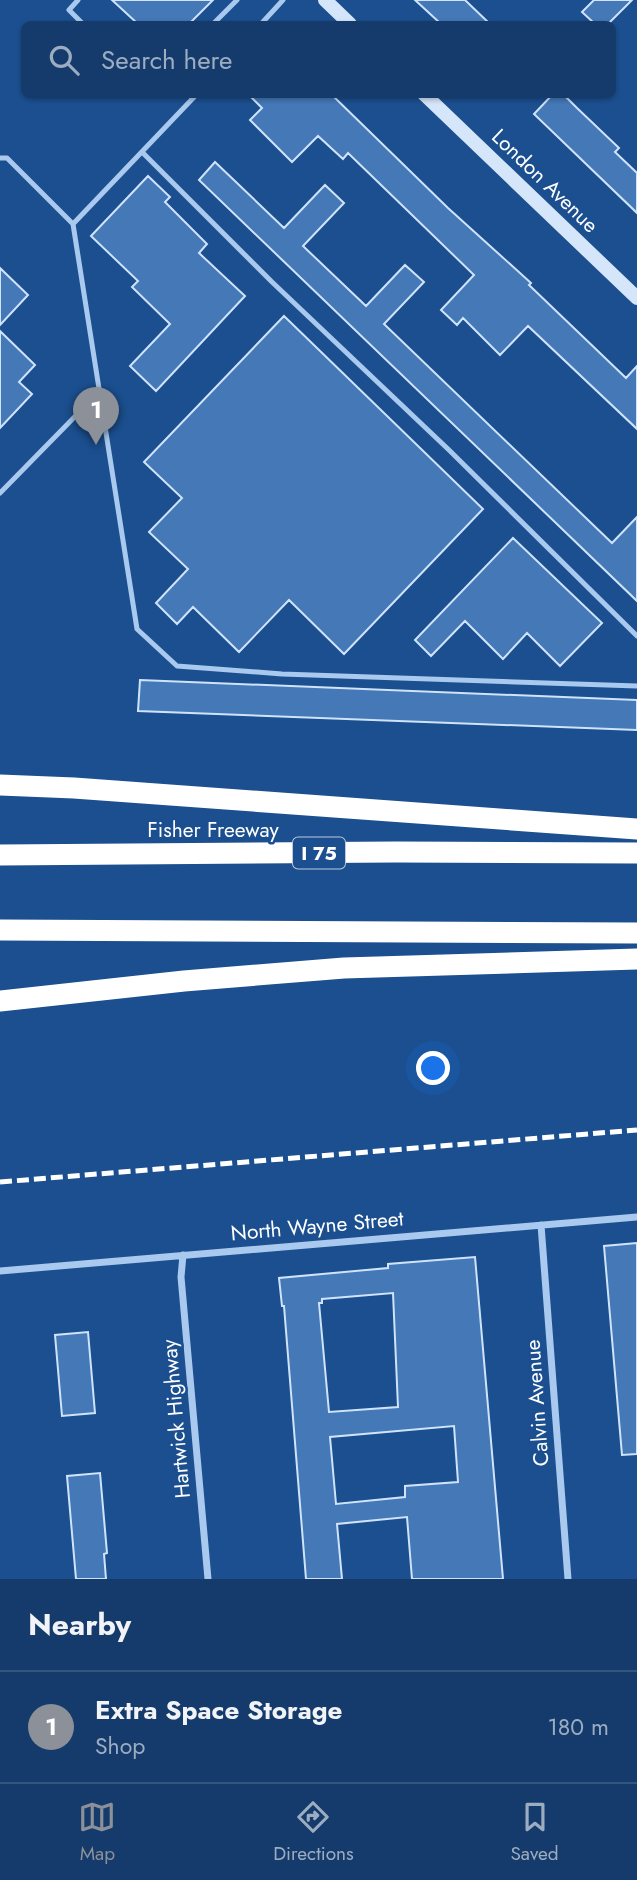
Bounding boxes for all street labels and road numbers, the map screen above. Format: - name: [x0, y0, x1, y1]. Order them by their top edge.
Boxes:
- street label: London Avenue: [485, 122, 605, 240]
- street label: Fisher Freeway: [147, 815, 280, 845]
- road number: I 75: [293, 838, 345, 868]
- street label: North Wayne Street: [229, 1203, 405, 1249]
- street label: Hartwick Highway: [154, 1337, 198, 1500]
- street label: Calvin Avenue: [518, 1339, 556, 1467]

